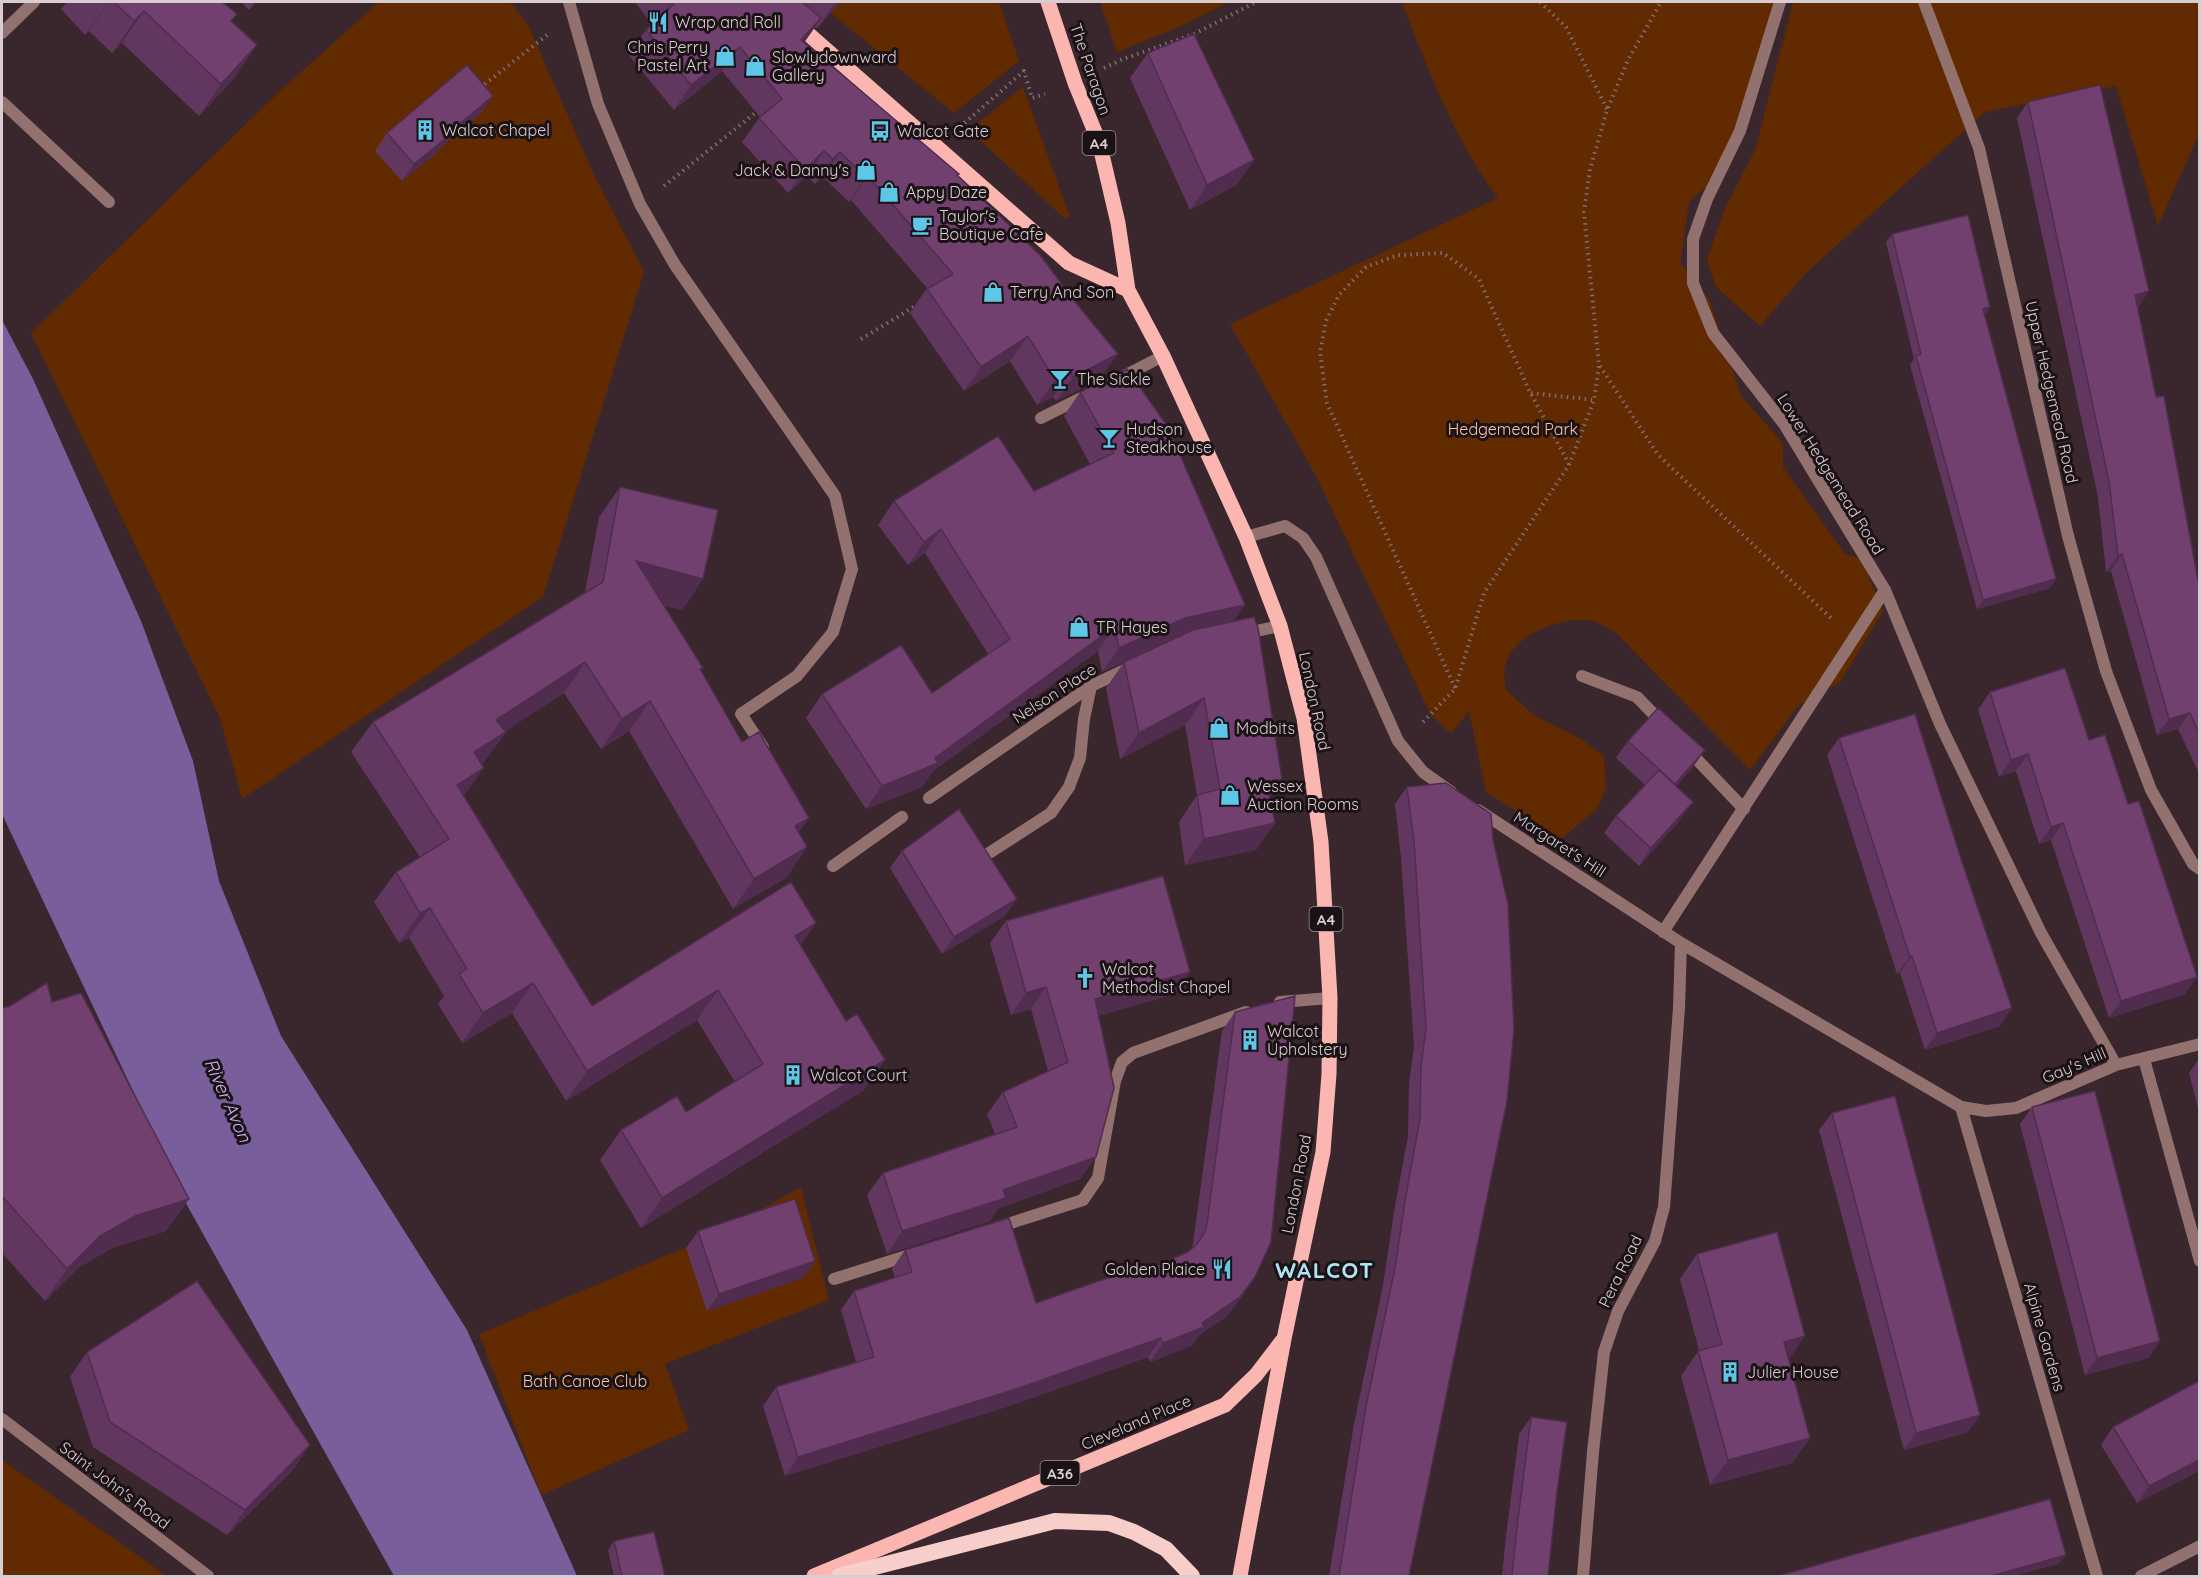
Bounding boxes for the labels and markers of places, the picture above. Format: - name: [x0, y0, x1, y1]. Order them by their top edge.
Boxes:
- restaurant icon: Wrap and Roll: [646, 10, 670, 34]
- place label: Wrap and Roll: [675, 12, 781, 32]
- place label: Chris Perry Pastel Art: [627, 37, 708, 75]
- shop icon: Chris Perry Pastel Art: [713, 44, 737, 68]
- place label: Slowlydownward Gallery: [772, 47, 897, 85]
- shop icon: Slowlydownward Gallery: [743, 54, 767, 78]
- building icon: Walcot Chapel: [413, 118, 437, 142]
- bus stop icon: Walcot Gate: [868, 119, 892, 143]
- place label: Walcot Chapel: [442, 120, 550, 140]
- place label: Walcot Gate: [897, 121, 989, 141]
- shop icon: Jack & Danny's: [854, 158, 878, 182]
- place label: Jack & Danny's: [734, 160, 849, 180]
- shop icon: Appy Daze: [877, 180, 901, 204]
- place label: Appy Daze: [906, 182, 987, 202]
- place label: Taylor's Boutique Cafe: [939, 206, 1044, 244]
- cafe icon: Taylor's Boutique Cafe: [910, 213, 934, 237]
- shop icon: Terry And Son: [981, 280, 1005, 304]
- place label: Terry And Son: [1010, 282, 1114, 302]
- bar icon: The Sickle: [1048, 367, 1072, 391]
- place label: The Sickle: [1077, 369, 1151, 389]
- place label: Hudson Steakhouse: [1126, 419, 1212, 457]
- bar icon: Hudson Steakhouse: [1097, 426, 1121, 450]
- shop icon: TR Hayes: [1067, 615, 1091, 639]
- place label: TR Hayes: [1096, 617, 1168, 637]
- shop icon: Modbits: [1207, 716, 1231, 740]
- place label: Modbits: [1236, 718, 1295, 738]
- place label: Wessex Auction Rooms: [1247, 776, 1359, 814]
- shop icon: Wessex Auction Rooms: [1218, 783, 1242, 807]
- place label: Walcot Methodist Chapel: [1102, 959, 1231, 997]
- church icon: Walcot Methodist Chapel: [1073, 966, 1097, 990]
- place label: Walcot Upholstery: [1267, 1021, 1348, 1059]
- building icon: Walcot Upholstery: [1238, 1028, 1262, 1052]
- building icon: Walcot Court: [781, 1063, 805, 1087]
- place label: Walcot Court: [810, 1065, 907, 1085]
- restaurant icon: Golden Plaice: [1210, 1257, 1234, 1281]
- place label: Golden Plaice: [1105, 1259, 1205, 1279]
- building icon: Julier House: [1718, 1360, 1742, 1384]
- place label: Julier House: [1747, 1362, 1839, 1382]

